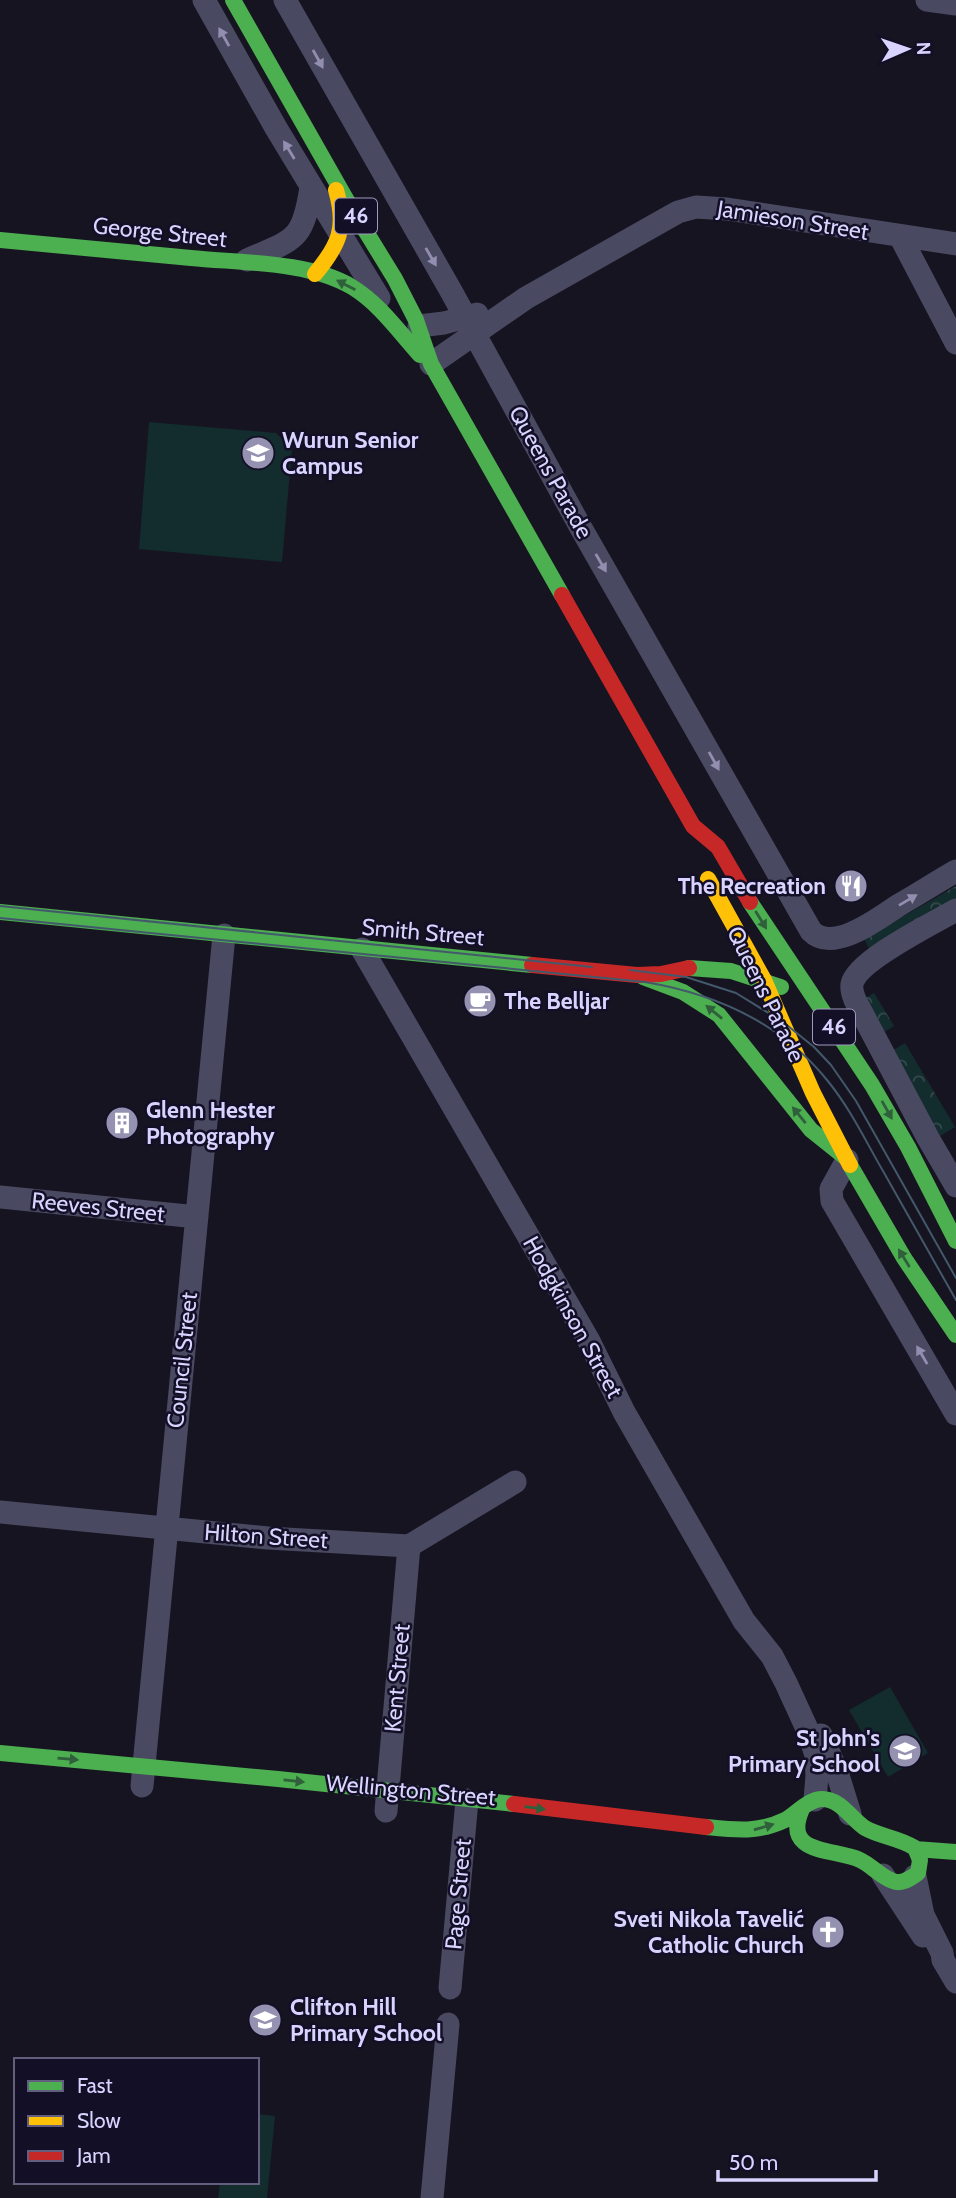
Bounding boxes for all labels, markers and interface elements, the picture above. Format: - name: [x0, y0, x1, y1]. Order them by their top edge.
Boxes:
- north arrow: [872, 14, 942, 84]
- one-way arrow: [218, 27, 230, 47]
- text: N: [912, 41, 935, 56]
- one-way arrow: [312, 50, 324, 69]
- one-way arrow: [282, 141, 295, 160]
- street label: Jamieson Street: [714, 194, 871, 246]
- road number: 46: [335, 198, 377, 234]
- street label: George Street: [92, 211, 229, 253]
- one-way arrow: [425, 247, 437, 267]
- one-way arrow: [336, 280, 356, 291]
- street label: Queens Parade: [503, 401, 599, 543]
- place label: Wurun Senior Campus: [282, 426, 419, 480]
- school or university icon: Wurun Senior Campus: [239, 434, 277, 472]
- one-way arrow: [595, 553, 608, 572]
- one-way arrow: [707, 751, 719, 771]
- restaurant icon: The Recreation: [832, 867, 870, 905]
- place label: The Recreation: [678, 872, 826, 900]
- one-way arrow: [899, 894, 918, 906]
- one-way arrow: [755, 910, 768, 930]
- street label: Smith Street: [361, 913, 486, 951]
- street label: Queens Parade: [721, 922, 811, 1067]
- cafe icon: The Belljar: [461, 982, 499, 1020]
- place label: The Belljar: [504, 987, 610, 1015]
- one-way arrow: [706, 1005, 724, 1020]
- road number: 46: [813, 1010, 855, 1044]
- place label: Glenn Hester Photography: [146, 1096, 275, 1150]
- one-way arrow: [881, 1100, 893, 1119]
- building icon: Glenn Hester Photography: [103, 1104, 141, 1142]
- one-way arrow: [791, 1106, 806, 1124]
- street label: Reeves Street: [30, 1186, 166, 1228]
- street label: Hodgkinson Street: [517, 1231, 629, 1403]
- one-way arrow: [898, 1249, 911, 1268]
- street label: Council Street: [161, 1290, 203, 1429]
- one-way arrow: [915, 1345, 928, 1364]
- street label: Hilton Street: [203, 1518, 329, 1554]
- street label: Kent Street: [378, 1622, 416, 1733]
- place label: St John's Primary School: [728, 1724, 880, 1778]
- school or university icon: St John's Primary School: [886, 1732, 924, 1770]
- one-way arrow: [57, 1754, 79, 1765]
- street label: Wellington Street: [325, 1769, 497, 1811]
- one-way arrow: [284, 1776, 306, 1787]
- one-way arrow: [524, 1802, 546, 1813]
- one-way arrow: [754, 1822, 775, 1832]
- street label: Page Street: [439, 1837, 477, 1951]
- place label: Sveti Nikola Tavelić Catholic Church: [614, 1905, 804, 1959]
- church icon: Sveti Nikola Tavelić Catholic Church: [809, 1913, 847, 1951]
- place label: Clifton Hill Primary School: [290, 1993, 442, 2047]
- school or university icon: Clifton Hill Primary School: [246, 2001, 284, 2039]
- legend: [14, 2058, 259, 2184]
- text: Fast: [77, 2073, 113, 2098]
- text: Slow: [77, 2108, 121, 2133]
- scale bar: [718, 2138, 876, 2182]
- text: Jam: [76, 2143, 111, 2168]
- text: 50 m: [729, 2150, 778, 2175]

